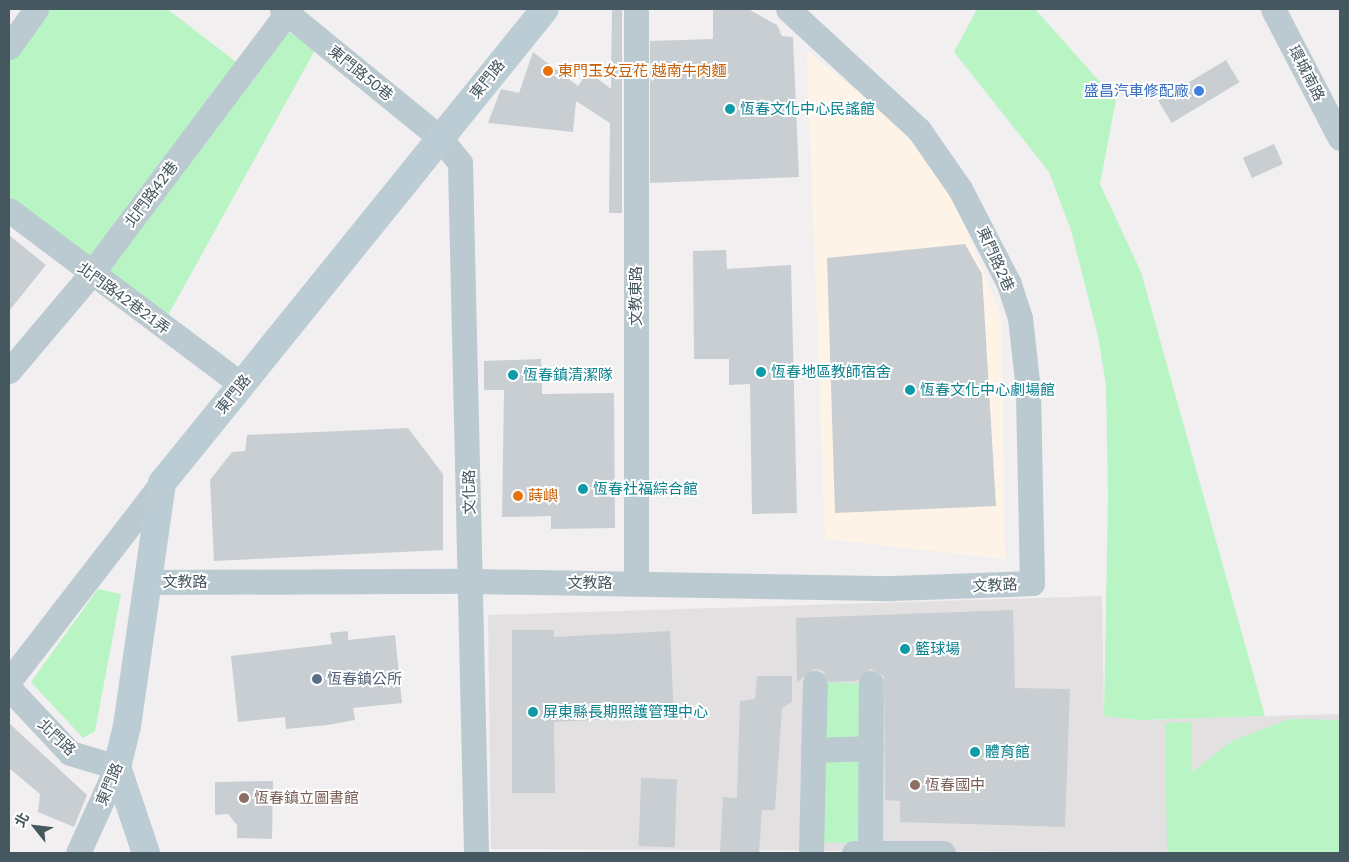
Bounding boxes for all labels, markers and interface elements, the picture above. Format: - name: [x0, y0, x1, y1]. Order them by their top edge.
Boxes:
- street label: 東門路50巷: [325, 42, 397, 104]
- street label: 環城南路: [1285, 42, 1329, 104]
- street label: 東門路: [466, 56, 508, 102]
- place label: 東門玉女豆花 越南牛肉麵: [558, 62, 727, 80]
- marker: 東門玉女豆花 越南牛肉麵: [542, 65, 554, 77]
- place label: 盛昌汽車修配廠: [1084, 82, 1189, 100]
- marker: 盛昌汽車修配廠: [1193, 85, 1205, 97]
- place label: 恆春文化中心民謠館: [740, 100, 875, 118]
- marker: 恆春文化中心民謠館: [724, 103, 736, 115]
- street label: 北門路42巷: [121, 158, 181, 230]
- street label: 東門路2巷: [974, 224, 1018, 294]
- street label: 北門路42巷21弄: [74, 258, 174, 338]
- street label: 文教東路: [627, 266, 645, 326]
- place label: 恆春地區教師宿舍: [771, 363, 891, 381]
- place label: 恆春鎮清潔隊: [523, 366, 613, 384]
- marker: 恆春地區教師宿舍: [755, 366, 767, 378]
- marker: 恆春鎮清潔隊: [507, 369, 519, 381]
- street label: 東門路: [212, 371, 254, 417]
- place label: 恆春文化中心劇場館: [920, 381, 1055, 399]
- marker: 恆春文化中心劇場館: [904, 384, 916, 396]
- street label: 文化路: [460, 469, 478, 515]
- place label: 恆春社福綜合館: [593, 480, 698, 498]
- marker: 恆春社福綜合館: [577, 483, 589, 495]
- place label: 蒔嶼: [528, 487, 558, 505]
- marker: 蒔嶼: [512, 490, 524, 502]
- street label: 文教路: [163, 573, 207, 591]
- street label: 文教路: [568, 574, 612, 592]
- street label: 文教路: [972, 575, 1018, 595]
- place label: 籃球場: [915, 640, 960, 658]
- marker: 籃球場: [899, 643, 911, 655]
- place label: 恆春鎮公所: [327, 670, 402, 688]
- marker: 恆春鎮公所: [311, 673, 323, 685]
- place label: 屏東縣長期照護管理中心: [543, 703, 708, 721]
- marker: 屏東縣長期照護管理中心: [527, 706, 539, 718]
- street label: 北門路: [35, 715, 79, 759]
- place label: 體育館: [985, 743, 1030, 761]
- marker: 體育館: [969, 746, 981, 758]
- street label: 東門路: [92, 760, 126, 808]
- place label: 恆春國中: [925, 776, 985, 794]
- marker: 恆春國中: [909, 779, 921, 791]
- place label: 恆春鎮立圖書館: [254, 789, 359, 807]
- marker: 恆春鎮立圖書館: [238, 792, 250, 804]
- north arrow: [10, 802, 60, 852]
- text: 北: [11, 809, 32, 830]

